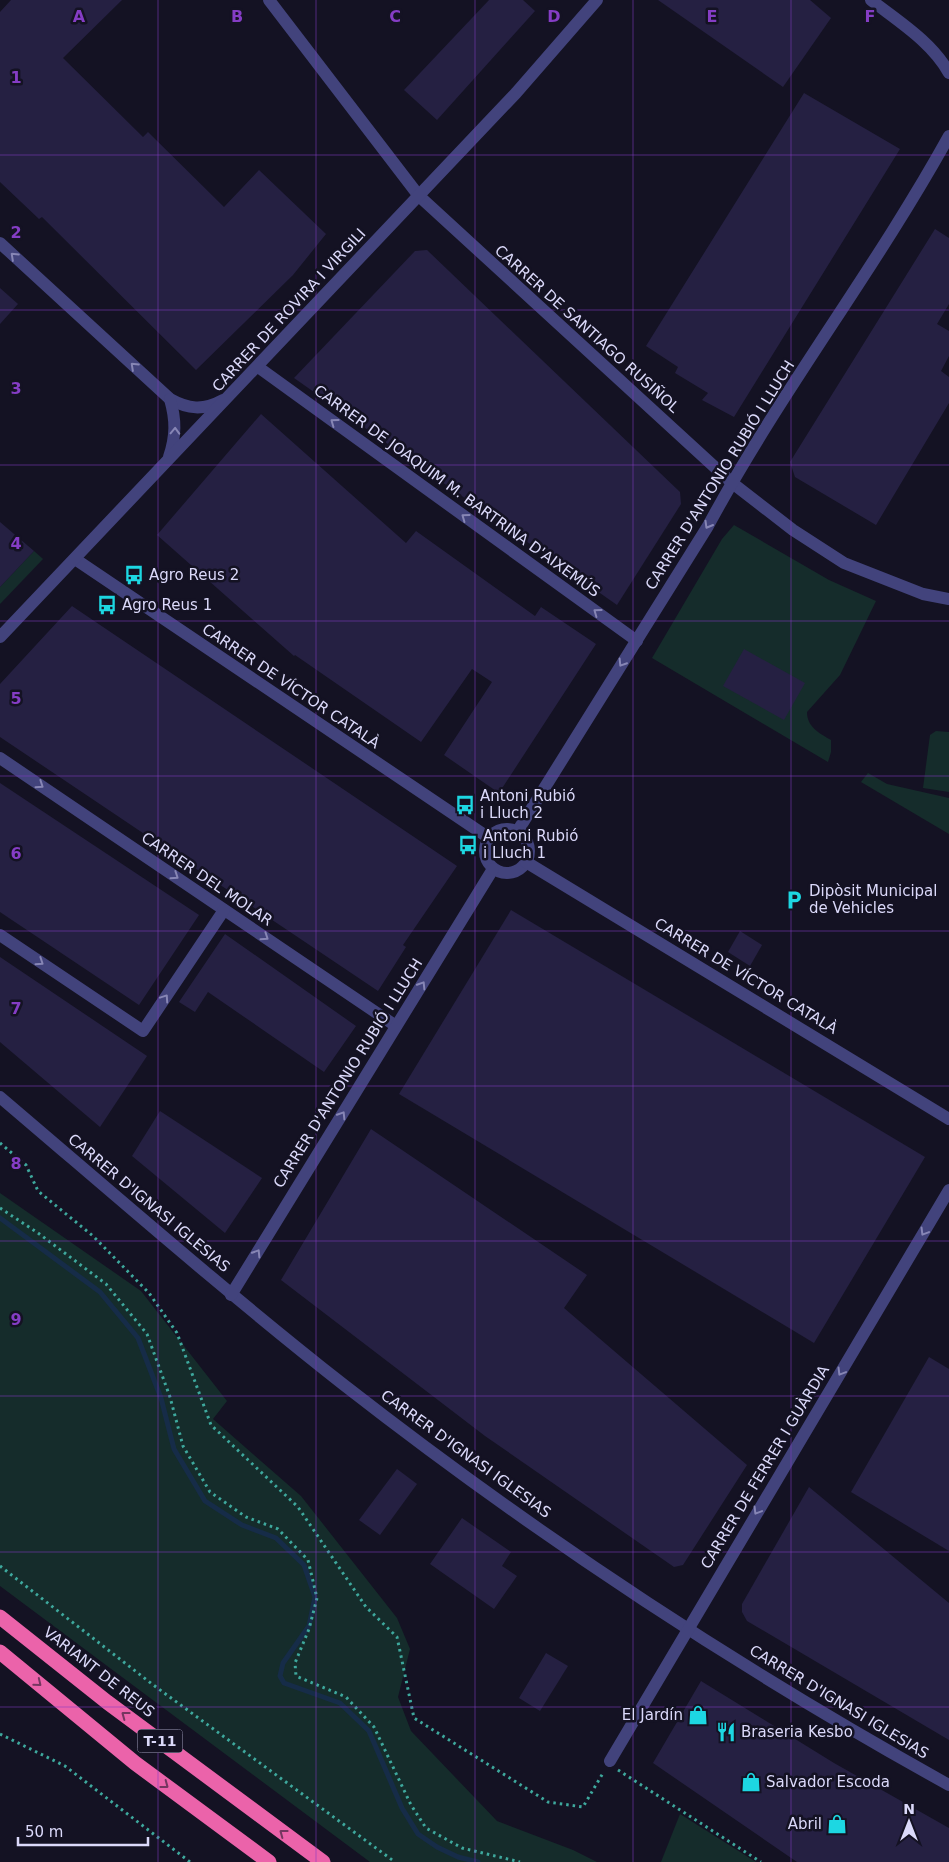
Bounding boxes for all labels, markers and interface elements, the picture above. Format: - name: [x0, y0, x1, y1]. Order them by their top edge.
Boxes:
- text: A: [73, 7, 86, 26]
- text: B: [231, 7, 243, 26]
- text: C: [389, 7, 401, 26]
- text: D: [547, 7, 561, 26]
- text: E: [707, 7, 717, 26]
- text: F: [865, 7, 875, 26]
- text: 1: [10, 68, 22, 87]
- text: 2: [10, 223, 22, 242]
- street label: CARRER DE ROVIRA I VIRGILI: [209, 225, 369, 395]
- street label: CARRER DE SANTIAGO RUSIÑOL: [491, 241, 684, 417]
- one-way arrow: [11, 253, 20, 262]
- street label: CARRER D'ANTONIO RUBIÓ I LLUCH: [641, 356, 798, 593]
- one-way arrow: [130, 363, 139, 372]
- text: 3: [10, 379, 22, 398]
- street label: CARRER DE JOAQUIM M. BARTRINA D'AIXEMÚS: [310, 380, 604, 601]
- one-way arrow: [330, 419, 340, 428]
- one-way arrow: [170, 426, 180, 434]
- one-way arrow: [462, 514, 471, 523]
- one-way arrow: [704, 520, 714, 529]
- text: 4: [10, 534, 22, 553]
- bus stop icon: Agro Reus 2: [123, 564, 145, 586]
- place label: Agro Reus 2: [149, 566, 239, 584]
- bus stop icon: Agro Reus 1: [96, 594, 118, 616]
- place label: Agro Reus 1: [122, 596, 212, 614]
- one-way arrow: [593, 609, 603, 618]
- street label: CARRER DE VÍCTOR CATALÀ: [199, 619, 384, 753]
- one-way arrow: [619, 658, 629, 667]
- text: 5: [10, 689, 22, 708]
- one-way arrow: [35, 779, 44, 789]
- place label: Antoni Rubió i Lluch 2: [480, 787, 575, 822]
- bus stop icon: Antoni Rubió i Lluch 2: [454, 794, 476, 816]
- place label: Antoni Rubió i Lluch 1: [483, 827, 578, 862]
- street label: CARRER DEL MOLAR: [138, 828, 276, 930]
- bus stop icon: Antoni Rubió i Lluch 1: [457, 834, 479, 856]
- text: 6: [10, 844, 22, 863]
- one-way arrow: [170, 870, 179, 880]
- place label: Dipòsit Municipal de Vehicles: [809, 882, 937, 917]
- parking icon: Dipòsit Municipal de Vehicles: [783, 889, 805, 911]
- street label: CARRER DE VÍCTOR CATALÀ: [651, 913, 842, 1038]
- one-way arrow: [259, 931, 268, 940]
- street label: CARRER D'ANTONIO RUBIÓ I LLUCH: [269, 954, 426, 1191]
- one-way arrow: [35, 956, 44, 966]
- one-way arrow: [415, 981, 425, 990]
- one-way arrow: [159, 995, 168, 1004]
- text: 7: [10, 999, 22, 1018]
- one-way arrow: [336, 1111, 345, 1120]
- street label: CARRER D'IGNASI IGLESIAS: [64, 1130, 234, 1276]
- text: 8: [10, 1154, 22, 1173]
- one-way arrow: [920, 1227, 930, 1236]
- one-way arrow: [250, 1250, 260, 1259]
- text: 9: [10, 1310, 22, 1329]
- street label: CARRER DE FERRER I GUÀRDIA: [696, 1361, 833, 1572]
- one-way arrow: [837, 1366, 847, 1375]
- street label: CARRER D'IGNASI IGLESIAS: [377, 1386, 555, 1522]
- one-way arrow: [754, 1506, 764, 1515]
- street label: VARIANT DE REUS: [40, 1623, 158, 1721]
- street label: CARRER D'IGNASI IGLESIAS: [746, 1641, 932, 1763]
- one-way arrow: [32, 1678, 41, 1686]
- shop icon: El Jardín: [687, 1704, 709, 1726]
- place label: El Jardín: [622, 1706, 683, 1724]
- one-way arrow: [121, 1712, 131, 1721]
- restaurant icon: Braseria Kesbo: [715, 1721, 737, 1743]
- place label: Braseria Kesbo: [741, 1723, 853, 1741]
- road number: T-11: [138, 1730, 182, 1752]
- shop icon: Salvador Escoda: [740, 1771, 762, 1793]
- place label: Salvador Escoda: [766, 1773, 890, 1791]
- one-way arrow: [159, 1779, 168, 1787]
- north arrow: [884, 1797, 934, 1847]
- text: N: [903, 1801, 915, 1817]
- shop icon: Abril: [826, 1813, 848, 1835]
- scale bar: [18, 1814, 148, 1846]
- place label: Abril: [788, 1815, 822, 1833]
- text: 50 m: [25, 1823, 63, 1841]
- one-way arrow: [279, 1830, 289, 1839]

